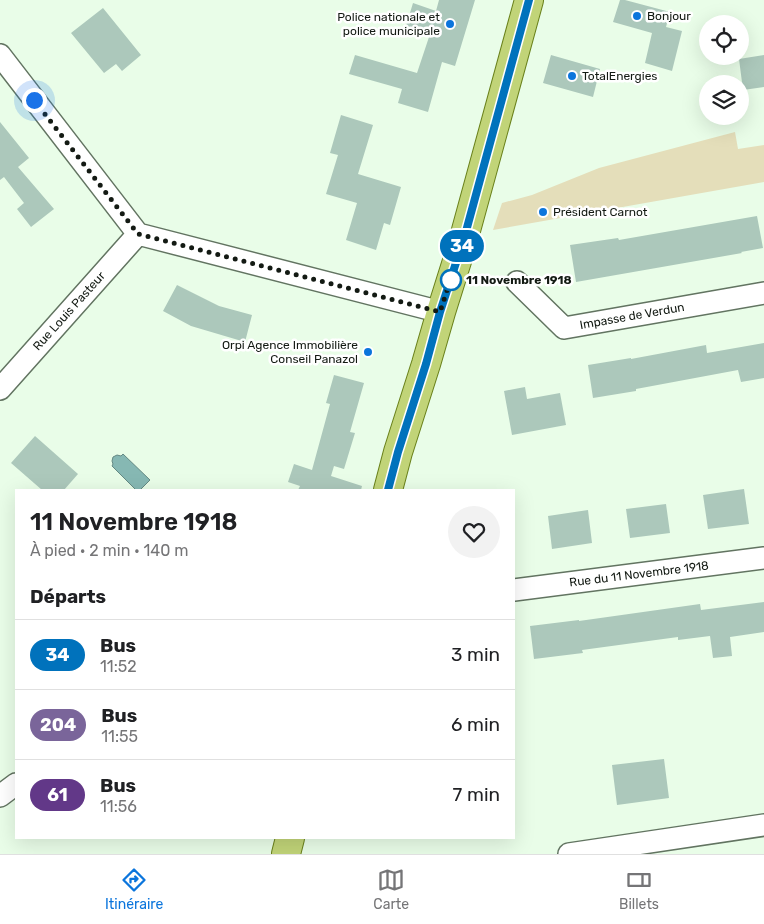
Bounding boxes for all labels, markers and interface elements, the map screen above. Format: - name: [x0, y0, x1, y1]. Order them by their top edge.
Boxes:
- place label: Bonjour: [647, 9, 691, 23]
- place label: Police nationale et police municipale: [337, 10, 440, 38]
- marker: Bonjour: [631, 10, 643, 22]
- map controls: [699, 15, 749, 125]
- button: locate: [699, 15, 749, 65]
- marker: Police nationale et police municipale: [444, 18, 456, 30]
- place label: TotalEnergies: [582, 69, 657, 83]
- marker: TotalEnergies: [566, 70, 578, 82]
- button: layers: [699, 75, 749, 125]
- your location: [22, 88, 47, 113]
- place label: Président Carnot: [553, 205, 648, 219]
- marker: Président Carnot: [537, 206, 549, 218]
- line badge: 34: [440, 230, 484, 262]
- text: 34: [450, 235, 474, 257]
- street label: Rue Louis Pasteur: [30, 268, 108, 353]
- marker: 11 Novembre 1918: [440, 269, 462, 291]
- place label: 11 Novembre 1918: [466, 273, 572, 287]
- street label: Impasse de Verdun: [579, 300, 685, 332]
- place label: Orpi Agence Immobilière Conseil Panazol: [222, 338, 358, 366]
- marker: Orpi Agence Immobilière Conseil Panazol: [362, 346, 374, 358]
- button: heart: [448, 506, 500, 558]
- text: 11 Novembre 1918: [30, 508, 237, 536]
- text: À pied · 2 min · 140 m: [30, 541, 189, 560]
- street label: Rue du 11 Novembre 1918: [568, 559, 710, 589]
- text: Départs: [30, 585, 106, 608]
- text: Bus: [100, 634, 136, 657]
- text: 3 min: [451, 643, 500, 666]
- text: 34: [45, 644, 70, 666]
- text: 11:52: [100, 657, 137, 676]
- text: Bus: [101, 704, 137, 727]
- text: 6 min: [451, 713, 500, 736]
- text: 204: [40, 714, 76, 736]
- text: 11:55: [101, 727, 138, 746]
- text: Bus: [100, 774, 136, 797]
- text: 7 min: [453, 783, 500, 806]
- text: 61: [47, 784, 68, 806]
- text: 11:56: [100, 797, 137, 816]
- tab: Itinéraire: [105, 866, 163, 913]
- tab: Carte: [373, 866, 409, 913]
- tab: Billets: [619, 866, 659, 913]

